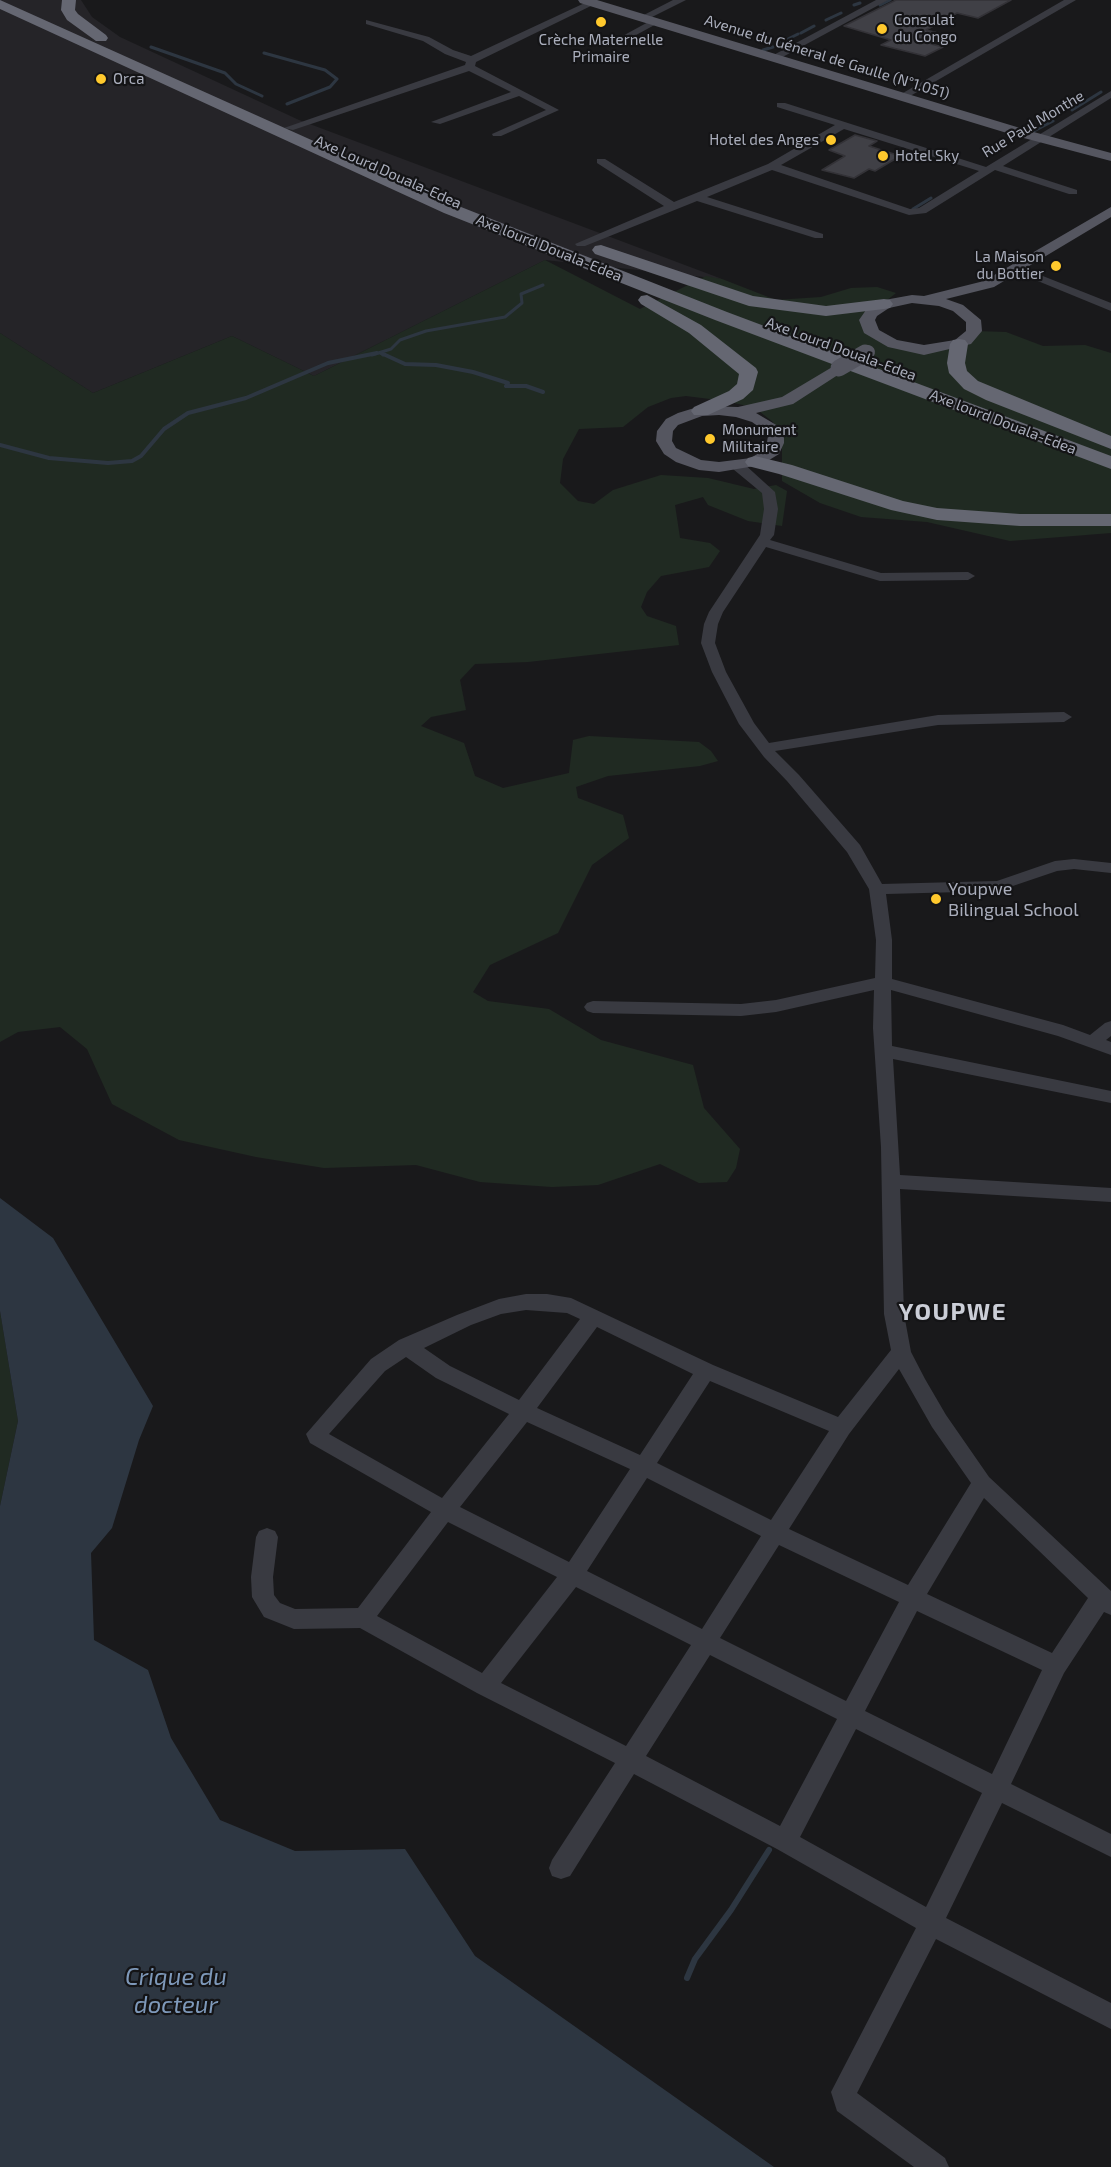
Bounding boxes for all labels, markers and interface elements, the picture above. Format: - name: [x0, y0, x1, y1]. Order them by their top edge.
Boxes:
- street label: Avenue du Géneral de Gaulle (N°1.051): [702, 11, 952, 103]
- place label: Consulat du Congo: [894, 11, 957, 46]
- marker: Crèche Maternelle Primaire: [594, 15, 608, 29]
- marker: Consulat du Congo: [875, 22, 889, 36]
- place label: Crèche Maternelle Primaire: [539, 31, 663, 66]
- place label: Orca: [113, 70, 144, 88]
- marker: Orca: [94, 72, 108, 86]
- street label: Rue Paul Monthe: [979, 87, 1087, 161]
- street label: Axe Lourd Douala-Edea: [312, 131, 464, 213]
- place label: Hotel des Anges: [709, 131, 819, 149]
- marker: Hotel des Anges: [824, 133, 838, 147]
- place label: Hotel Sky: [895, 147, 959, 165]
- marker: Hotel Sky: [876, 149, 890, 163]
- street label: Axe lourd Douala-Edea: [473, 210, 625, 286]
- place label: La Maison du Bottier: [975, 248, 1044, 283]
- marker: La Maison du Bottier: [1049, 259, 1063, 273]
- street label: Axe Lourd Douala-Edea: [763, 313, 919, 385]
- street label: Axe lourd Douala-Edea: [927, 386, 1079, 458]
- place label: Monument Militaire: [722, 421, 797, 456]
- marker: Monument Militaire: [703, 432, 717, 446]
- place label: Youpwe Bilingual School: [948, 878, 1079, 920]
- marker: Youpwe Bilingual School: [929, 892, 943, 906]
- district label: YOUPWE: [899, 1298, 1007, 1326]
- water label: Crique du docteur: [125, 1963, 227, 2019]

